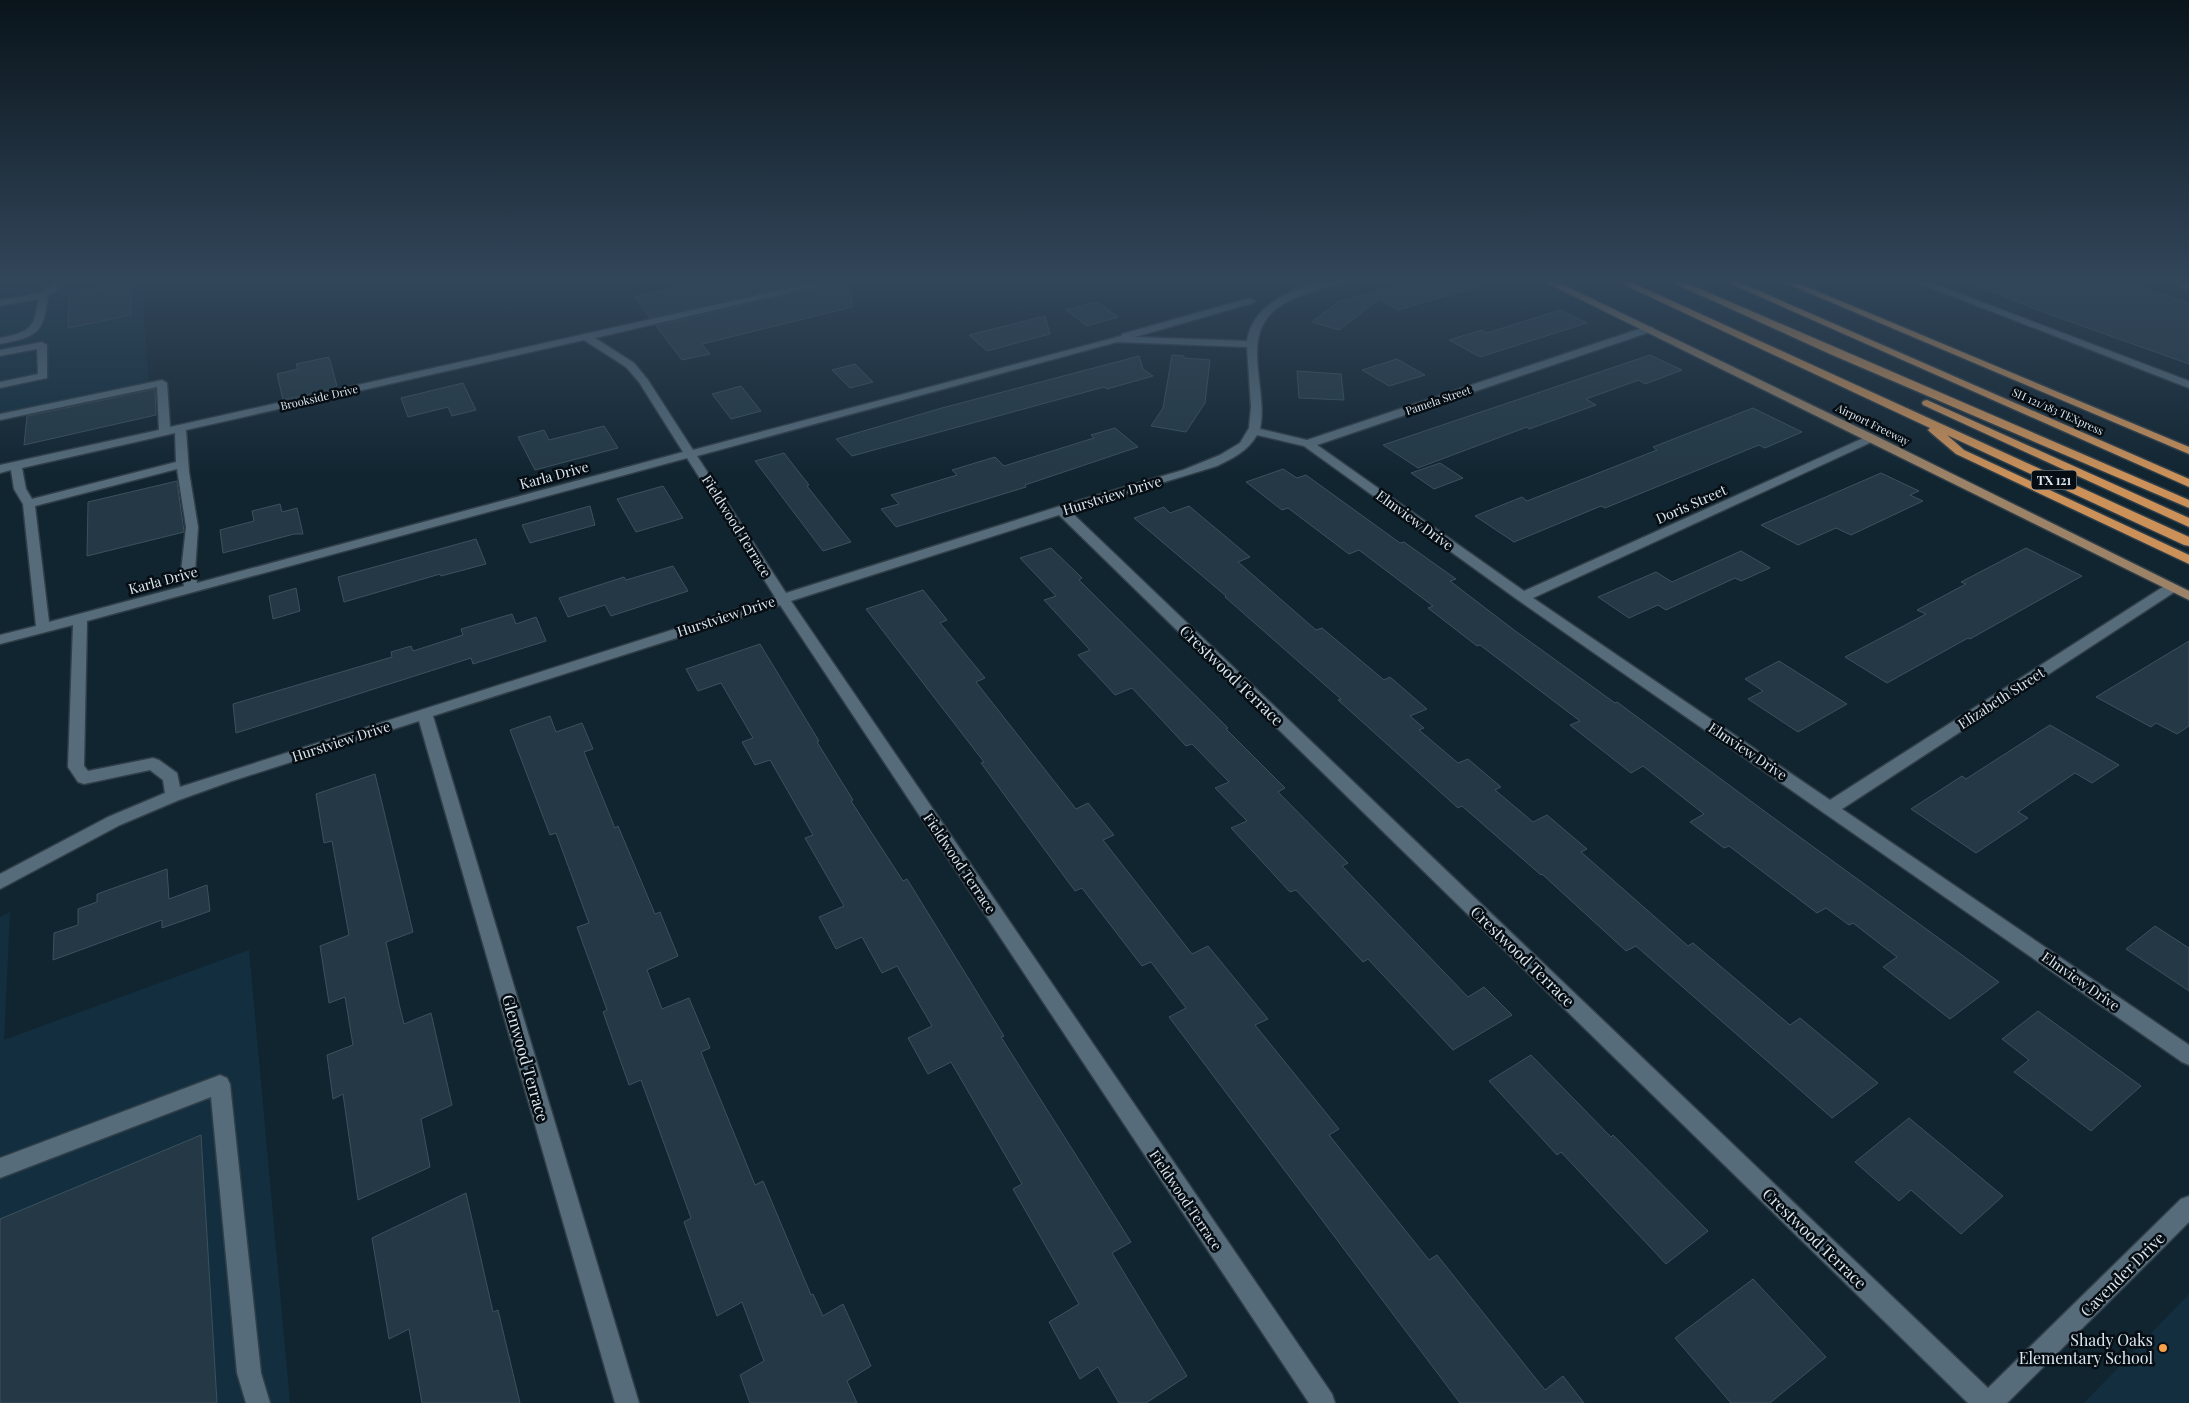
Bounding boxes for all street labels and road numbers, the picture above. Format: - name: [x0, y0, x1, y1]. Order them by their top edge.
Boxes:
- street label: Brookside Drive: [279, 381, 360, 413]
- street label: Pamela Street: [1403, 382, 1473, 418]
- street label: SH 121/183 TEXpress: [2010, 384, 2106, 438]
- street label: Airport Freeway: [1833, 399, 1913, 449]
- street label: Karla Drive: [517, 457, 591, 493]
- road number: TX 121: [2032, 470, 2076, 490]
- street label: Fieldwood Terrace: [698, 471, 776, 581]
- street label: Hurstview Drive: [1060, 471, 1164, 519]
- street label: Doris Street: [1653, 480, 1730, 528]
- street label: Elmview Drive: [1373, 486, 1457, 554]
- street label: Karla Drive: [126, 562, 200, 598]
- street label: Hurstview Drive: [674, 591, 778, 641]
- street label: Crestwood Terrace: [1176, 620, 1288, 730]
- street label: Elizabeth Street: [1954, 662, 2049, 733]
- street label: Hurstview Drive: [289, 716, 393, 766]
- street label: Elmview Drive: [1705, 718, 1791, 784]
- street label: Fieldwood Terrace: [919, 809, 1001, 917]
- street label: Crestwood Terrace: [1467, 901, 1579, 1011]
- street label: Elmview Drive: [2038, 947, 2124, 1015]
- street label: Glenwood Terrace: [498, 992, 554, 1124]
- street label: Fieldwood Terrace: [1145, 1146, 1227, 1254]
- street label: Crestwood Terrace: [1759, 1183, 1871, 1293]
- street label: Cavender Drive: [2075, 1227, 2169, 1321]

